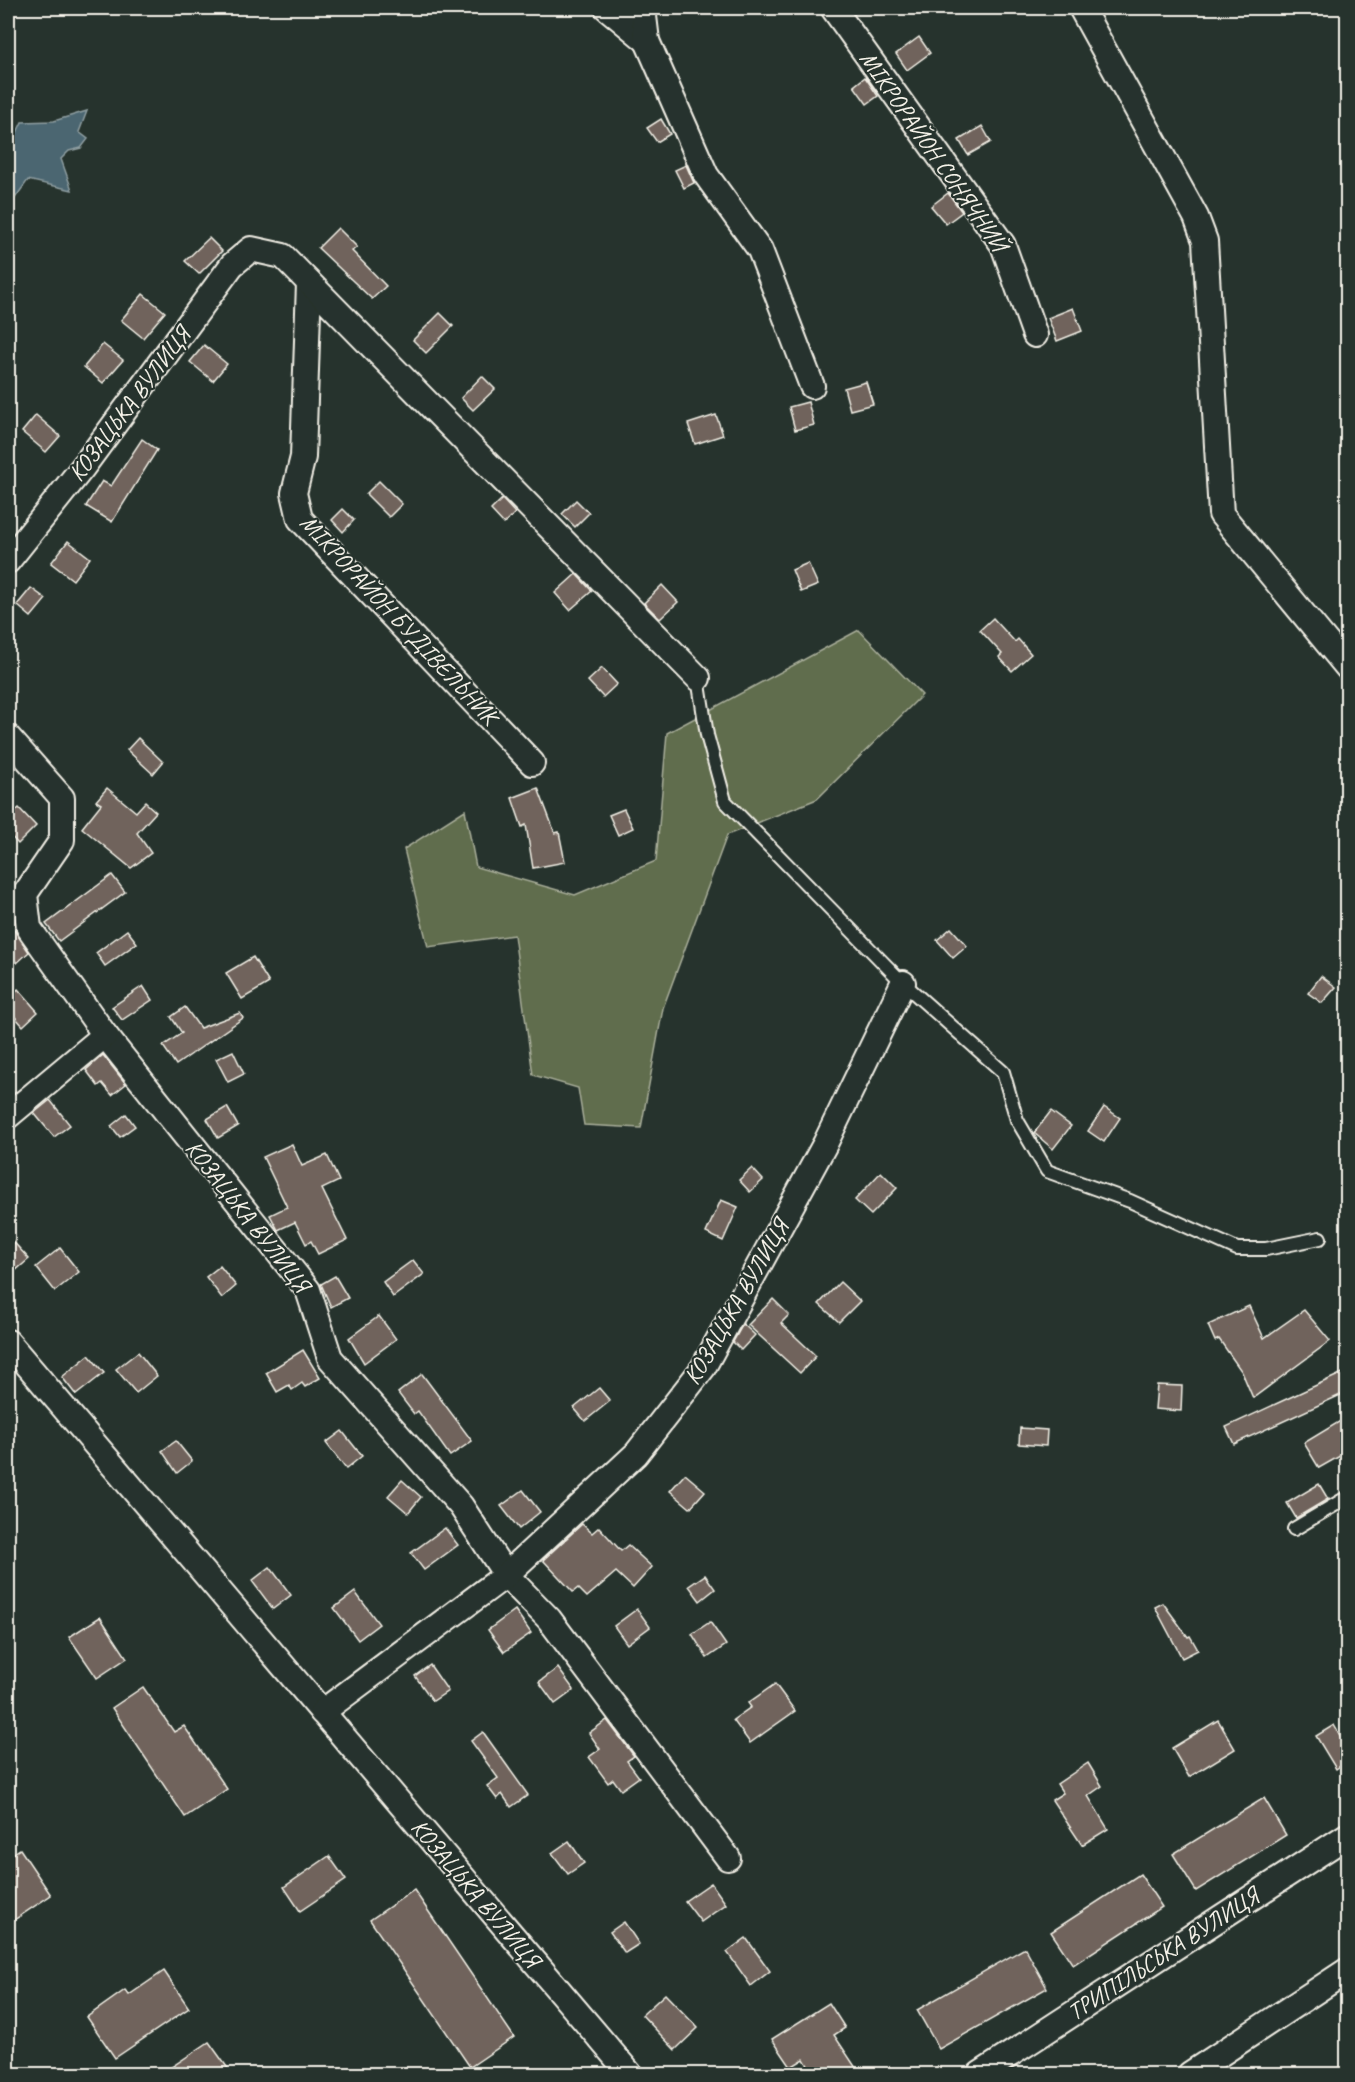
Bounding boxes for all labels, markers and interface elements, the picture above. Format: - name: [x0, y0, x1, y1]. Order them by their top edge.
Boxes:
- street label: МІКРОРАЙОН СОНЯЧНИЙ: [853, 45, 1017, 260]
- street label: КОЗАЦЬКА ВУЛИЦЯ: [61, 318, 199, 487]
- street label: МІКРОРАЙОН БУДІВЕЛЬНИК: [294, 508, 507, 733]
- street label: КОЗАЦЬКА ВУЛИЦЯ: [179, 1134, 319, 1301]
- street label: КОЗАЦЬКА ВУЛИЦЯ: [677, 1211, 797, 1390]
- street label: КОЗАЦЬКА ВУЛИЦЯ: [405, 1812, 549, 1976]
- street label: ТРИПІЛЬСЬКА ВУЛИЦЯ: [1062, 1879, 1267, 2027]

